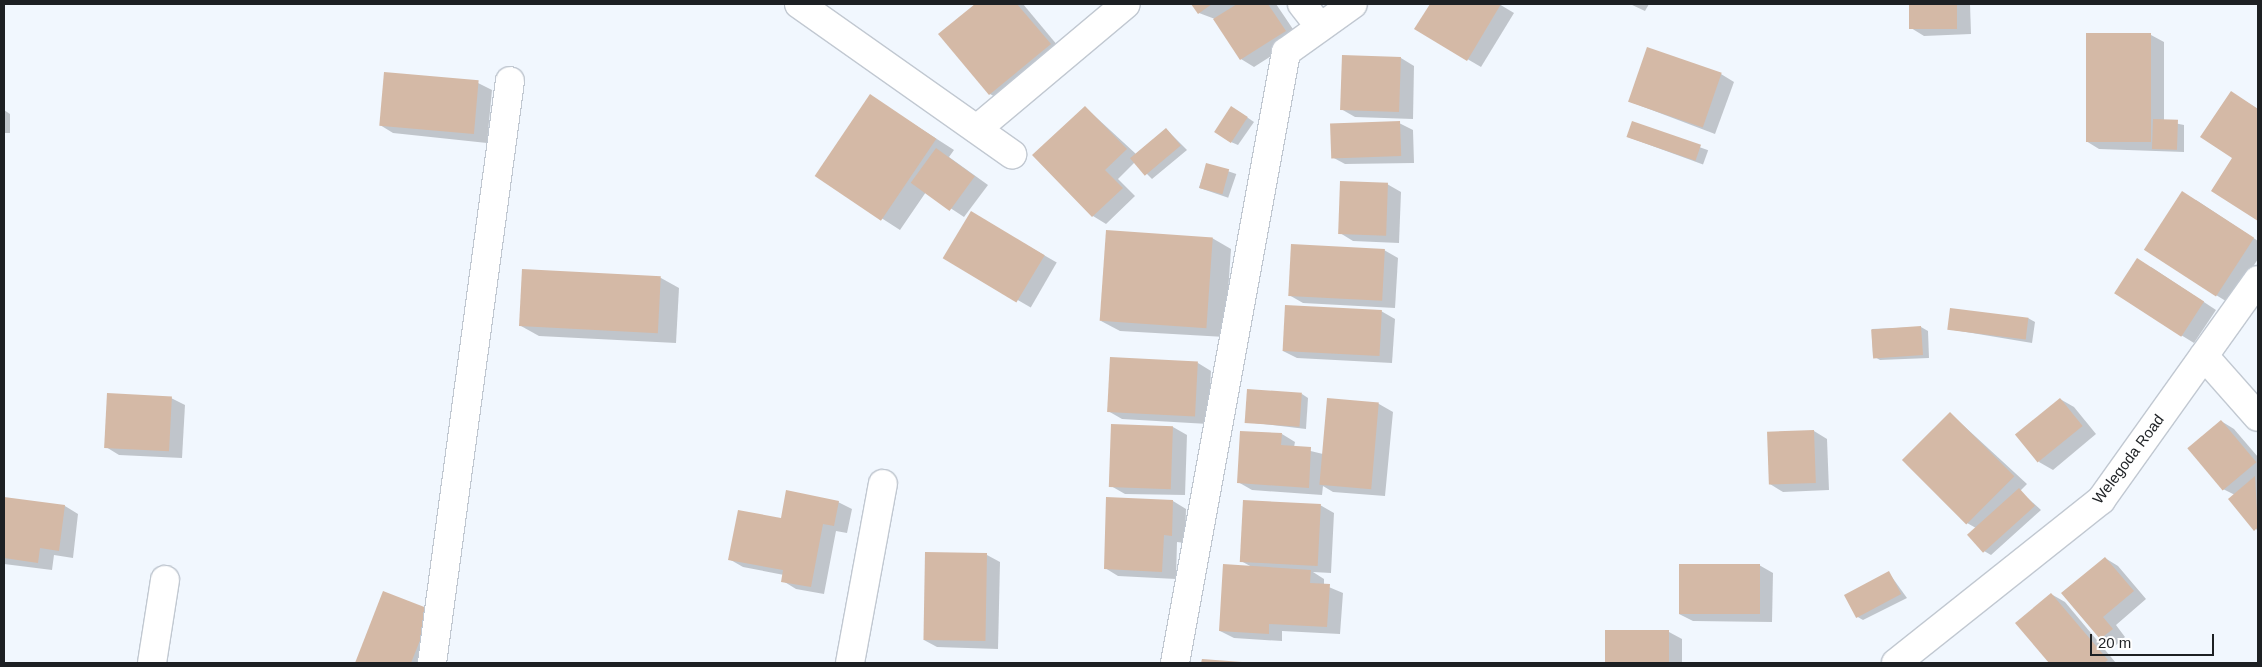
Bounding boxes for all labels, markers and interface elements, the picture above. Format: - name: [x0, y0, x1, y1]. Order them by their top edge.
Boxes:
- street label: Welegoda Road: [2089, 411, 2167, 507]
- scale bar: [2092, 624, 2216, 656]
- text: 20 m: [2098, 634, 2131, 651]

